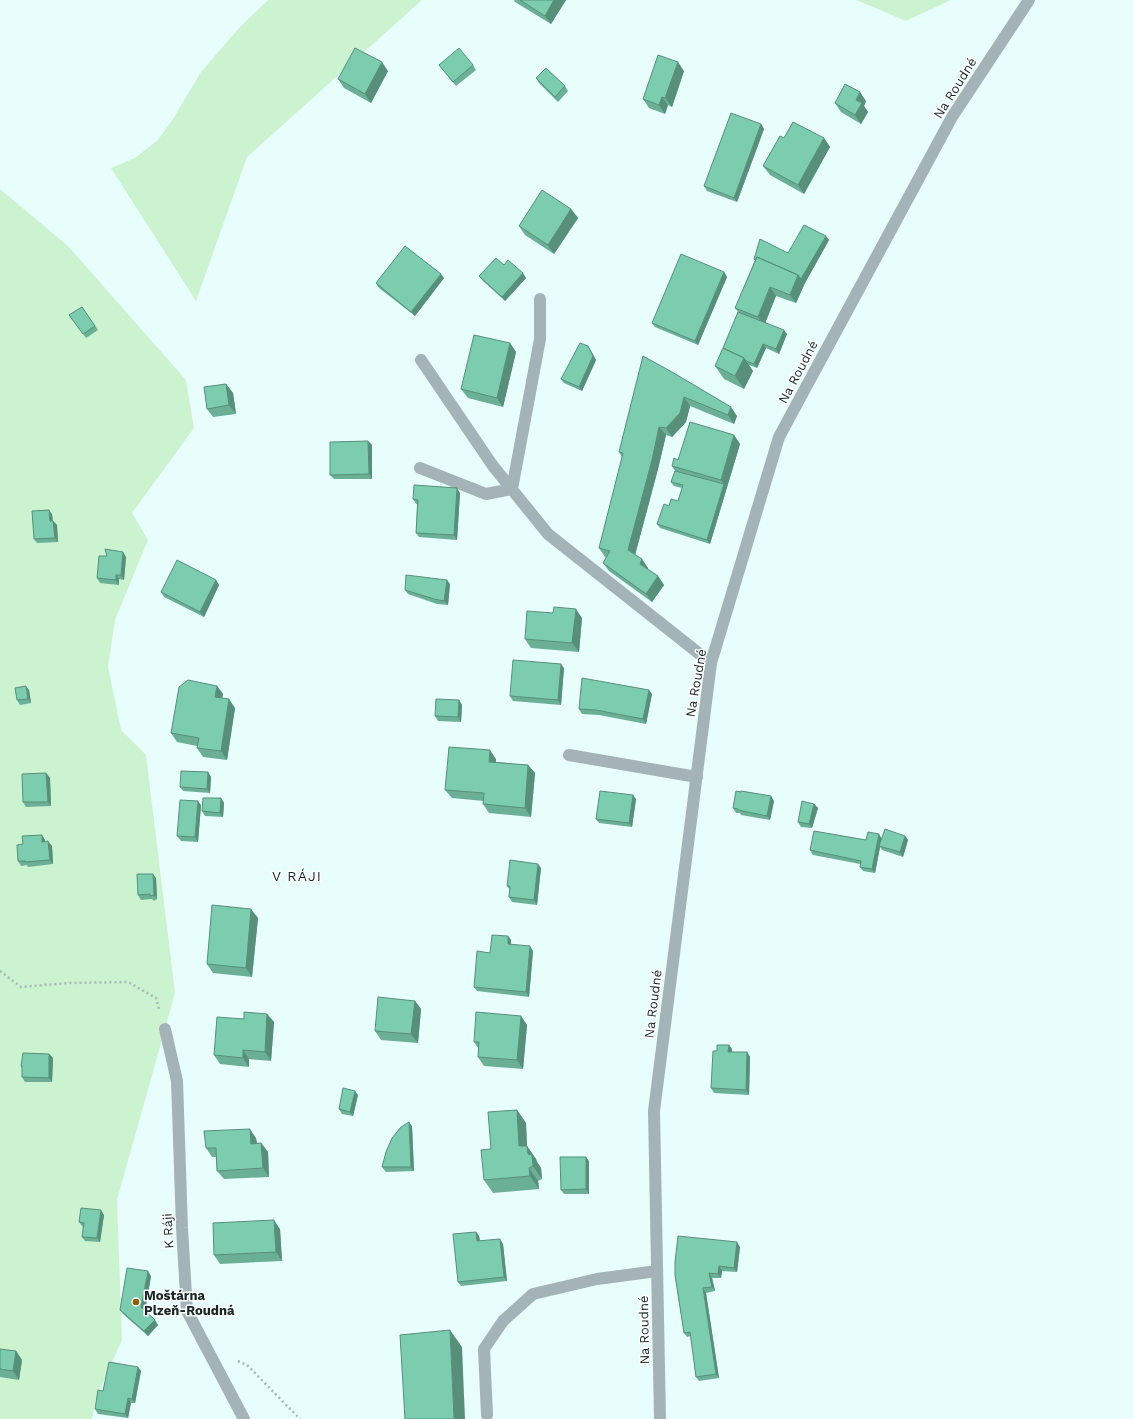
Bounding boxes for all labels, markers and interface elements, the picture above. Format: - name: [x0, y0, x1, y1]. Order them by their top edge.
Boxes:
- street label: Na Roudné: [930, 55, 980, 121]
- street label: Na Roudné: [775, 338, 821, 406]
- street label: Na Roudné: [683, 648, 709, 718]
- district label: V RÁJI: [272, 868, 322, 884]
- street label: Na Roudné: [641, 969, 665, 1039]
- street label: K Ráji: [160, 1213, 176, 1249]
- place label: Moštárna Plzeň-Roudná: [144, 1288, 235, 1318]
- street label: Na Roudné: [636, 1295, 652, 1365]
- marker: Moštárna Plzeň-Roudná: [131, 1297, 141, 1307]

